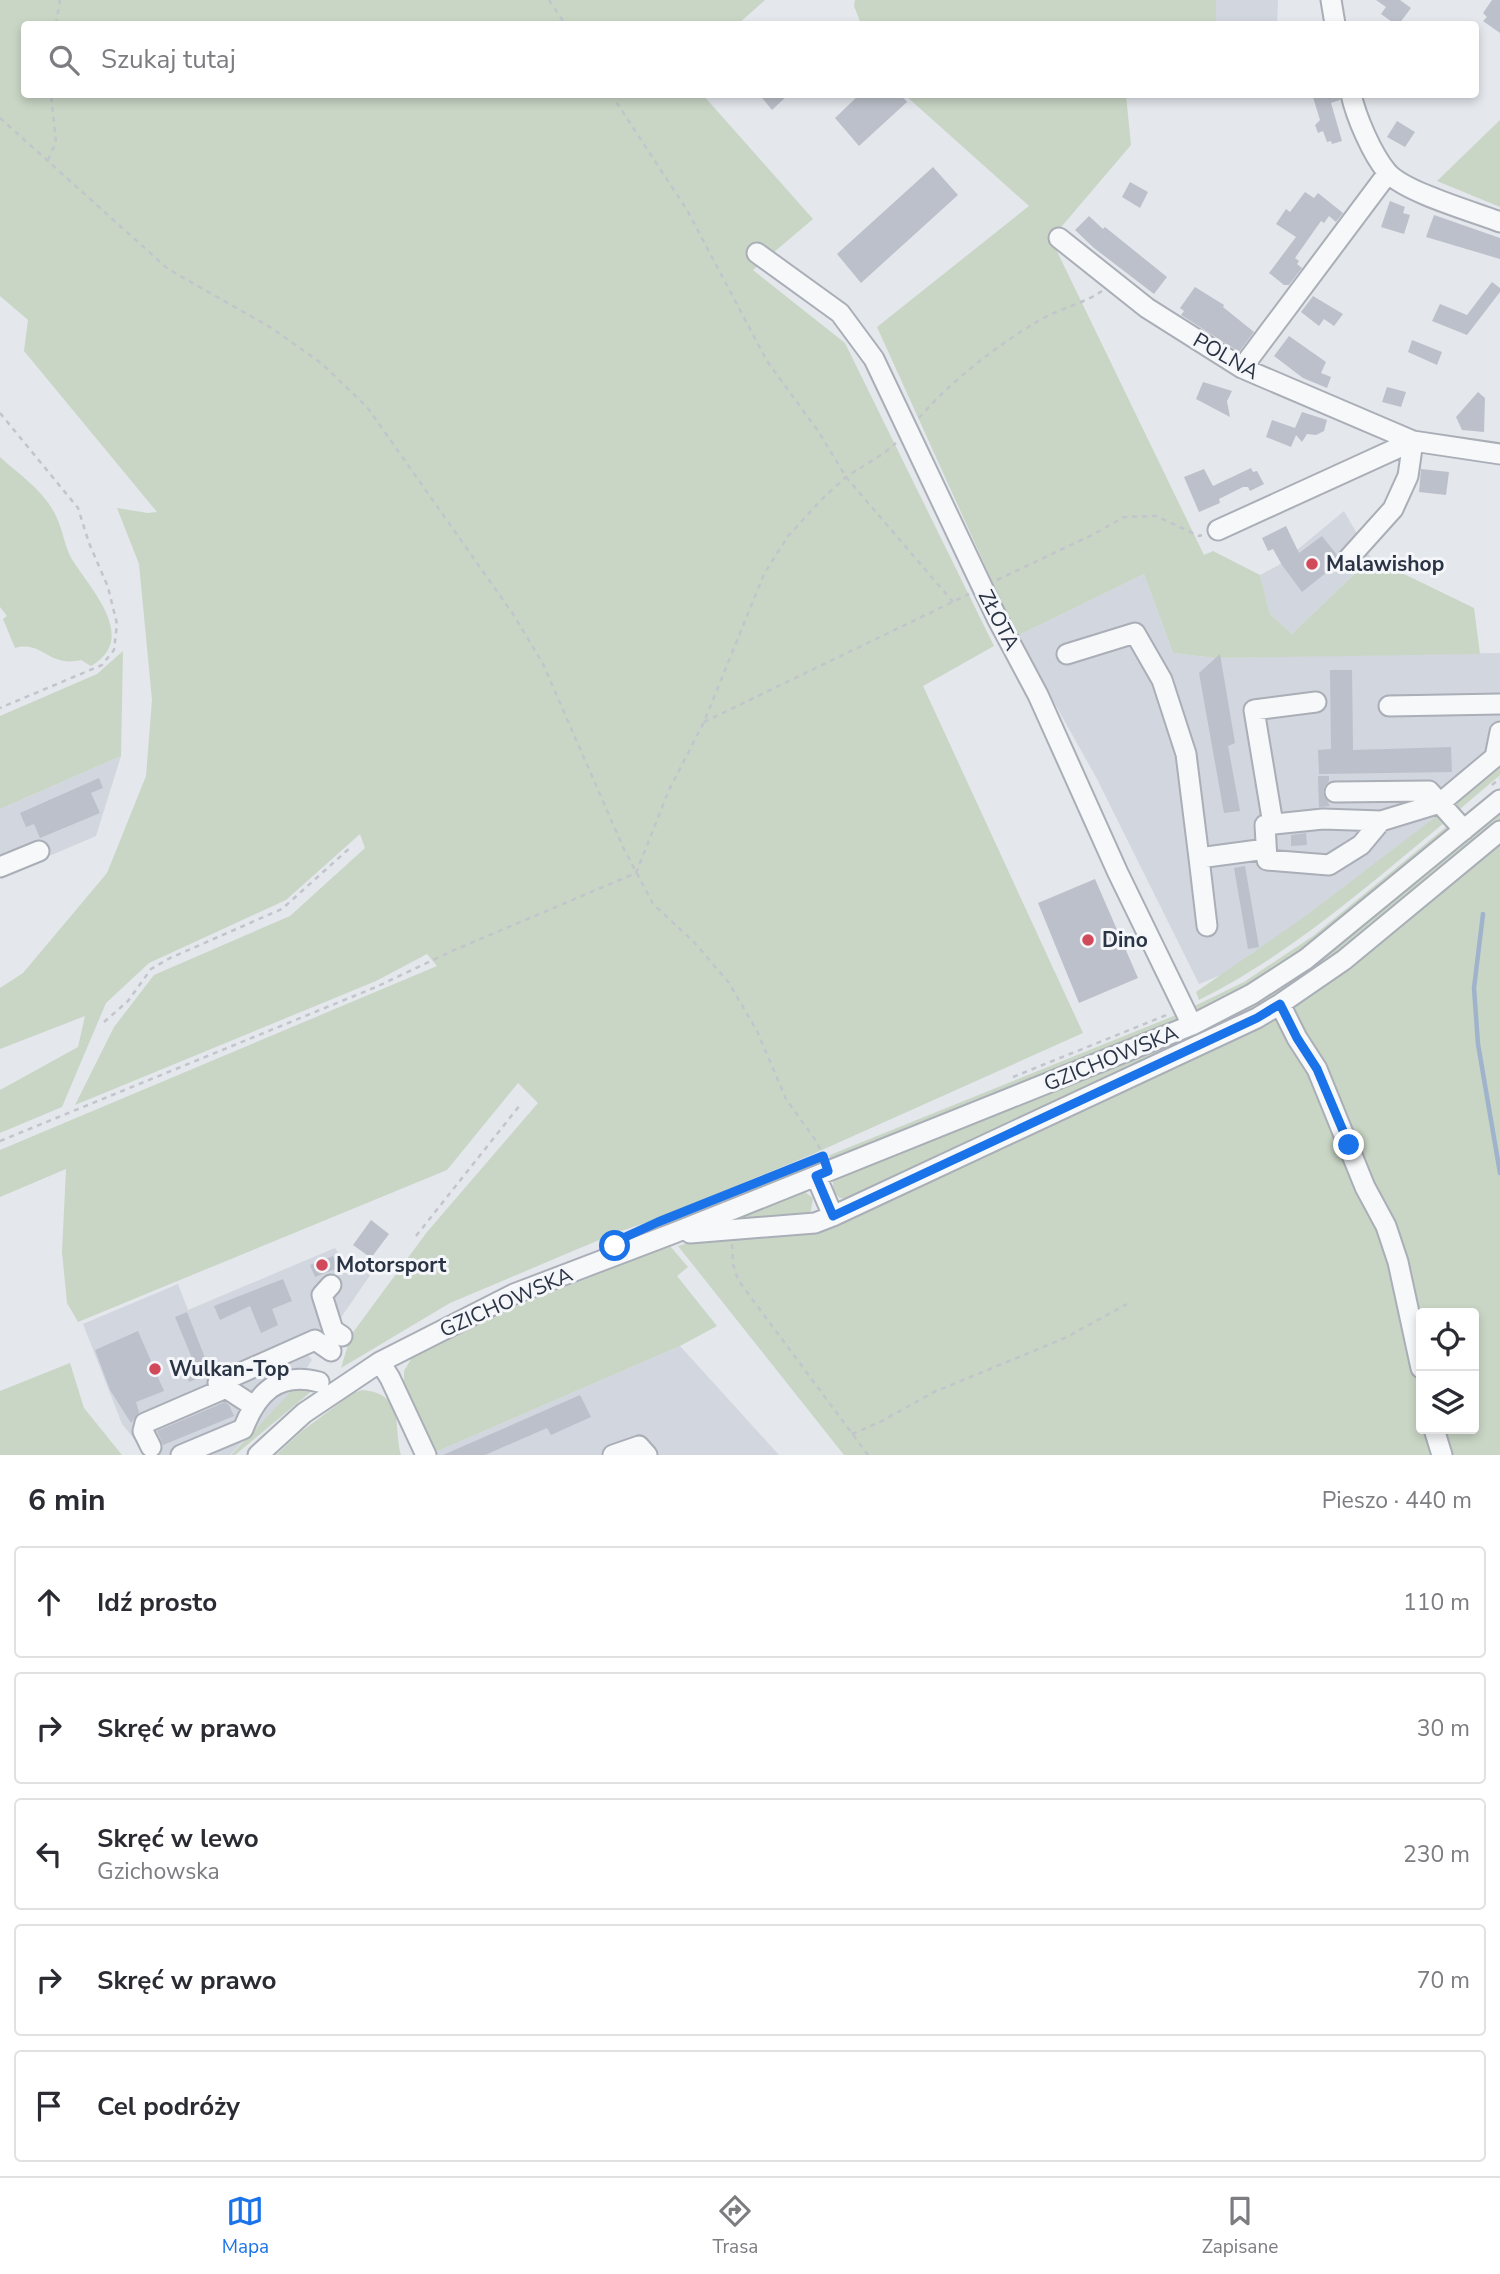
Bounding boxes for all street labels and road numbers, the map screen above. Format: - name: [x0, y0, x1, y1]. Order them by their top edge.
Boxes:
- street label: POLNA: [1188, 326, 1264, 386]
- street label: ZŁOTA: [972, 585, 1026, 655]
- street label: GZICHOWSKA: [1040, 1018, 1182, 1098]
- street label: GZICHOWSKA: [435, 1260, 577, 1344]

